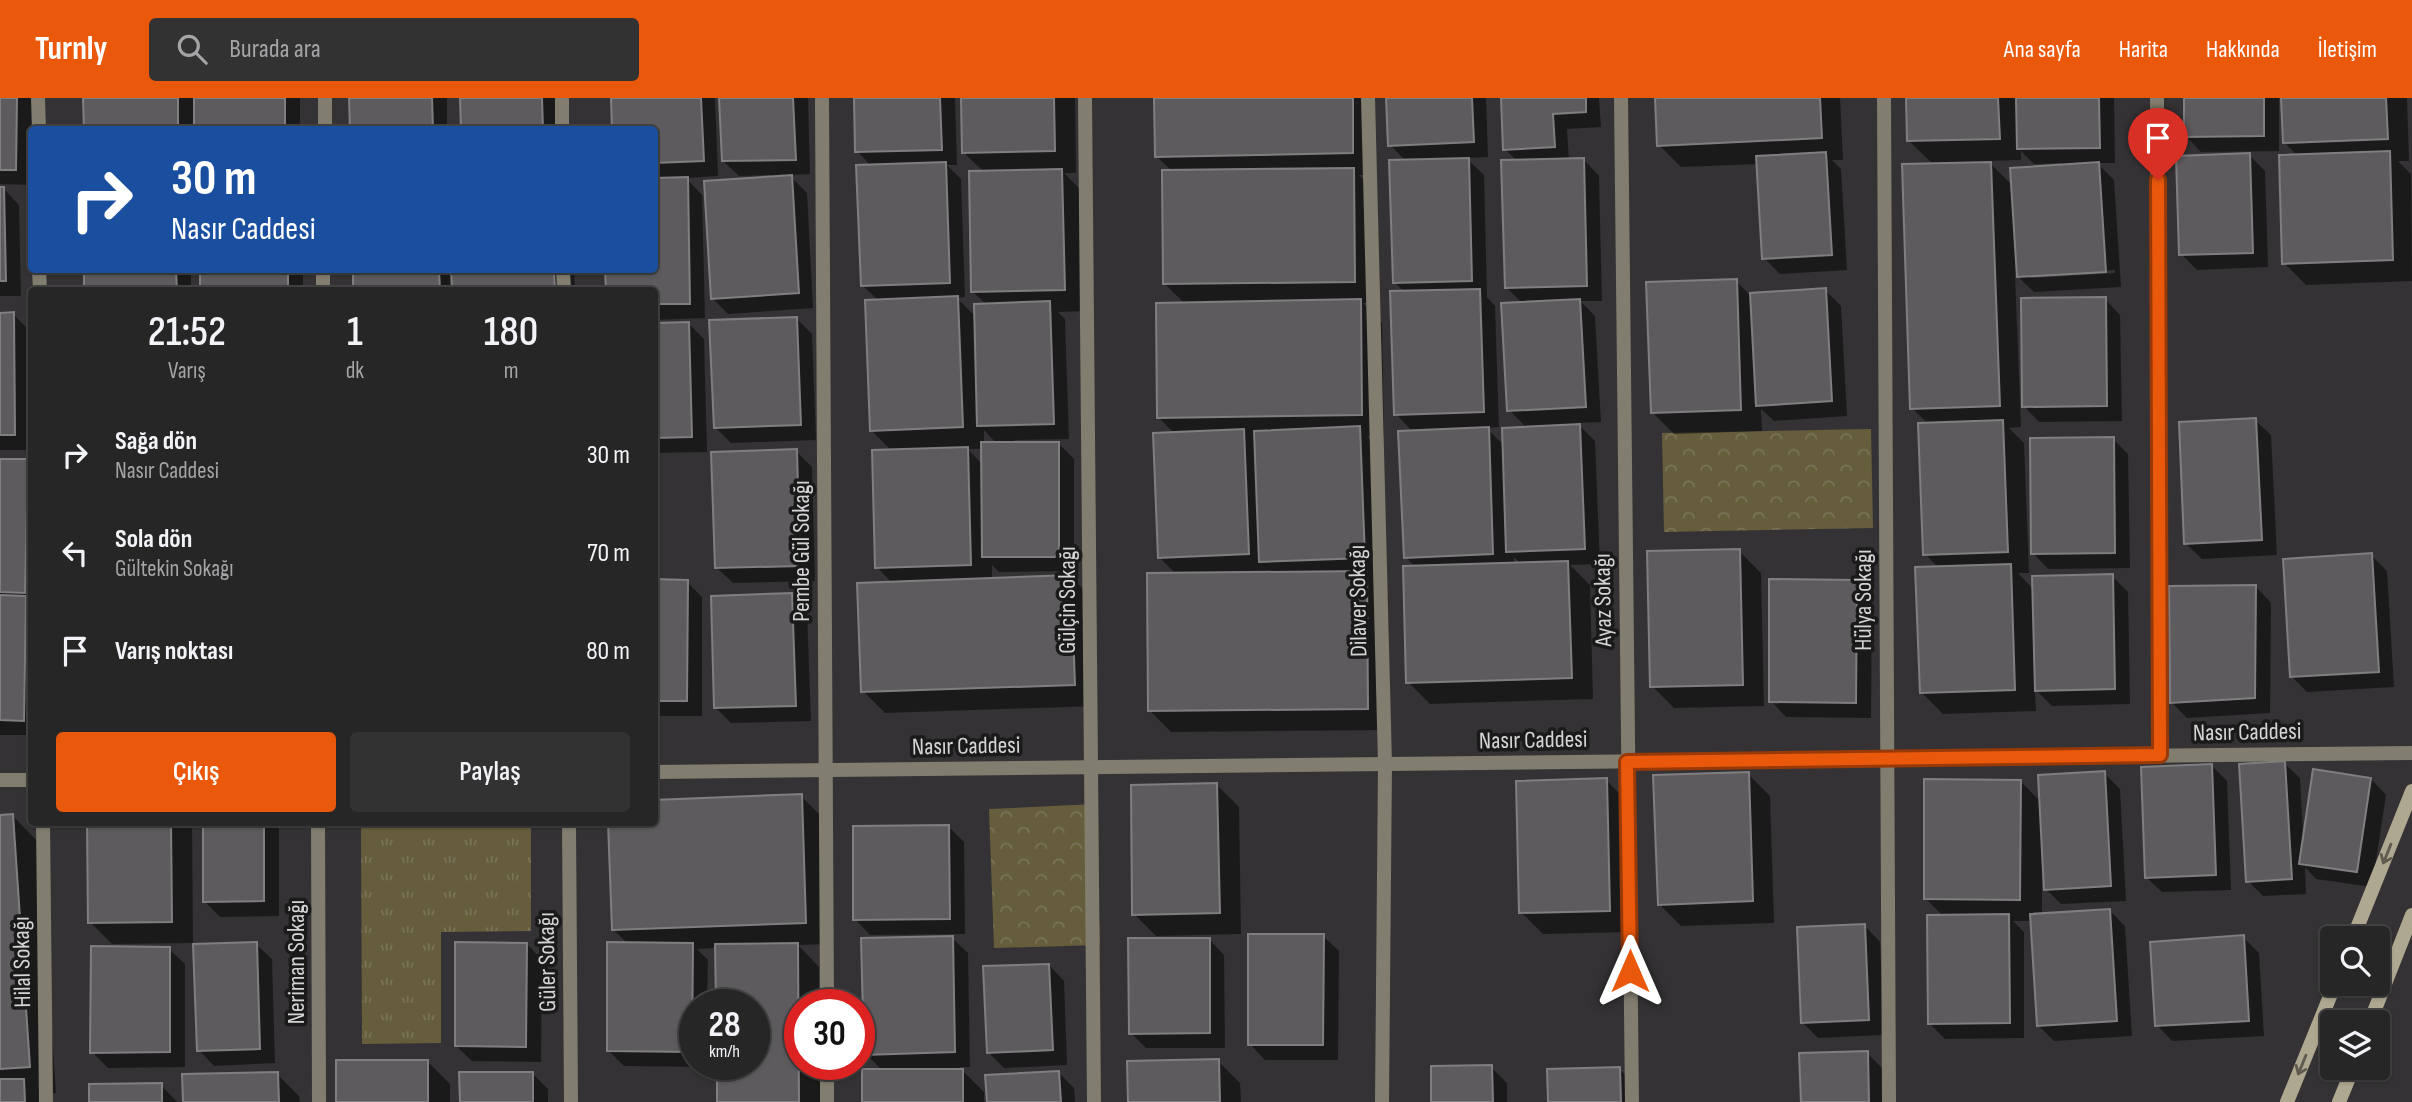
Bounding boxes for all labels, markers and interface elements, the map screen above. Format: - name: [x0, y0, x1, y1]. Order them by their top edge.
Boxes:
- search box: [149, 18, 639, 81]
- text: Turnly: [35, 29, 107, 69]
- icon: search: [173, 30, 211, 68]
- text: Burada ara: [229, 34, 321, 65]
- text: Ana sayfa: [2004, 35, 2081, 64]
- text: Harita: [2119, 35, 2168, 64]
- text: Hakkında: [2206, 35, 2280, 64]
- text: İletişim: [2318, 35, 2377, 64]
- pin: [2128, 108, 2188, 180]
- icon: arrive: [2139, 119, 2177, 157]
- text: 30 m: [171, 150, 256, 209]
- icon: right: [56, 154, 147, 245]
- text: Nasır Caddesi: [171, 210, 316, 249]
- text: 21:52: [148, 307, 226, 358]
- text: 1: [347, 307, 363, 358]
- text: 180: [484, 307, 538, 358]
- text: Varış: [168, 357, 206, 385]
- text: dk: [346, 357, 364, 385]
- text: m: [504, 357, 518, 385]
- text: Sağa dön: [115, 426, 197, 457]
- icon: right: [56, 436, 94, 474]
- text: 30 m: [587, 440, 630, 471]
- text: Nasır Caddesi: [115, 457, 219, 485]
- street label: Pembe Gül Sokağı: [787, 480, 816, 622]
- text: Sola dön: [115, 524, 192, 555]
- icon: left: [56, 534, 94, 572]
- text: 70 m: [587, 538, 630, 569]
- street label: Dilaver Sokağı: [1343, 545, 1373, 657]
- street label: Gülçin Sokağı: [1053, 546, 1082, 654]
- street label: Hülya Sokağı: [1849, 549, 1878, 651]
- street label: Ayaz Sokağı: [1588, 553, 1618, 648]
- text: Gültekin Sokağı: [115, 555, 234, 583]
- icon: arrive: [56, 632, 94, 670]
- text: Varış noktası: [115, 636, 233, 667]
- text: 80 m: [586, 636, 630, 667]
- street label: Nasır Caddesi: [2193, 717, 2301, 747]
- street label: Nasır Caddesi: [1479, 725, 1587, 755]
- street label: Nasır Caddesi: [912, 731, 1020, 761]
- button: Çıkış: [56, 732, 336, 812]
- button: Paylaş: [350, 732, 630, 812]
- one-way arrow: [2379, 843, 2392, 865]
- street label: Neriman Sokağı: [282, 900, 311, 1024]
- street label: Güler Sokağı: [532, 912, 562, 1012]
- street label: Hilal Sokağı: [7, 916, 37, 1008]
- map controls: [2320, 926, 2390, 1080]
- button: search: [2320, 926, 2390, 996]
- position arrow: [1593, 934, 1667, 1008]
- speed limit sign: 30: [784, 989, 875, 1080]
- text: 28: [709, 1004, 740, 1047]
- button: layers: [2320, 1010, 2390, 1080]
- text: km/h: [709, 1041, 740, 1062]
- one-way arrow: [2294, 1054, 2307, 1076]

